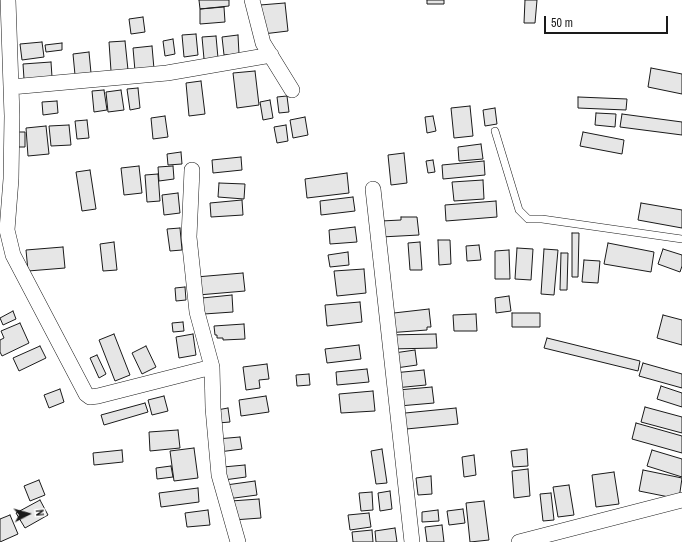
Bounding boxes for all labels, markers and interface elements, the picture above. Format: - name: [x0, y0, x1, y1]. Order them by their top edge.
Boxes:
- scale bar: [546, 8, 670, 34]
- text: 50 m: [551, 15, 573, 31]
- north arrow: [8, 494, 48, 534]
- text: N: [33, 509, 47, 517]

